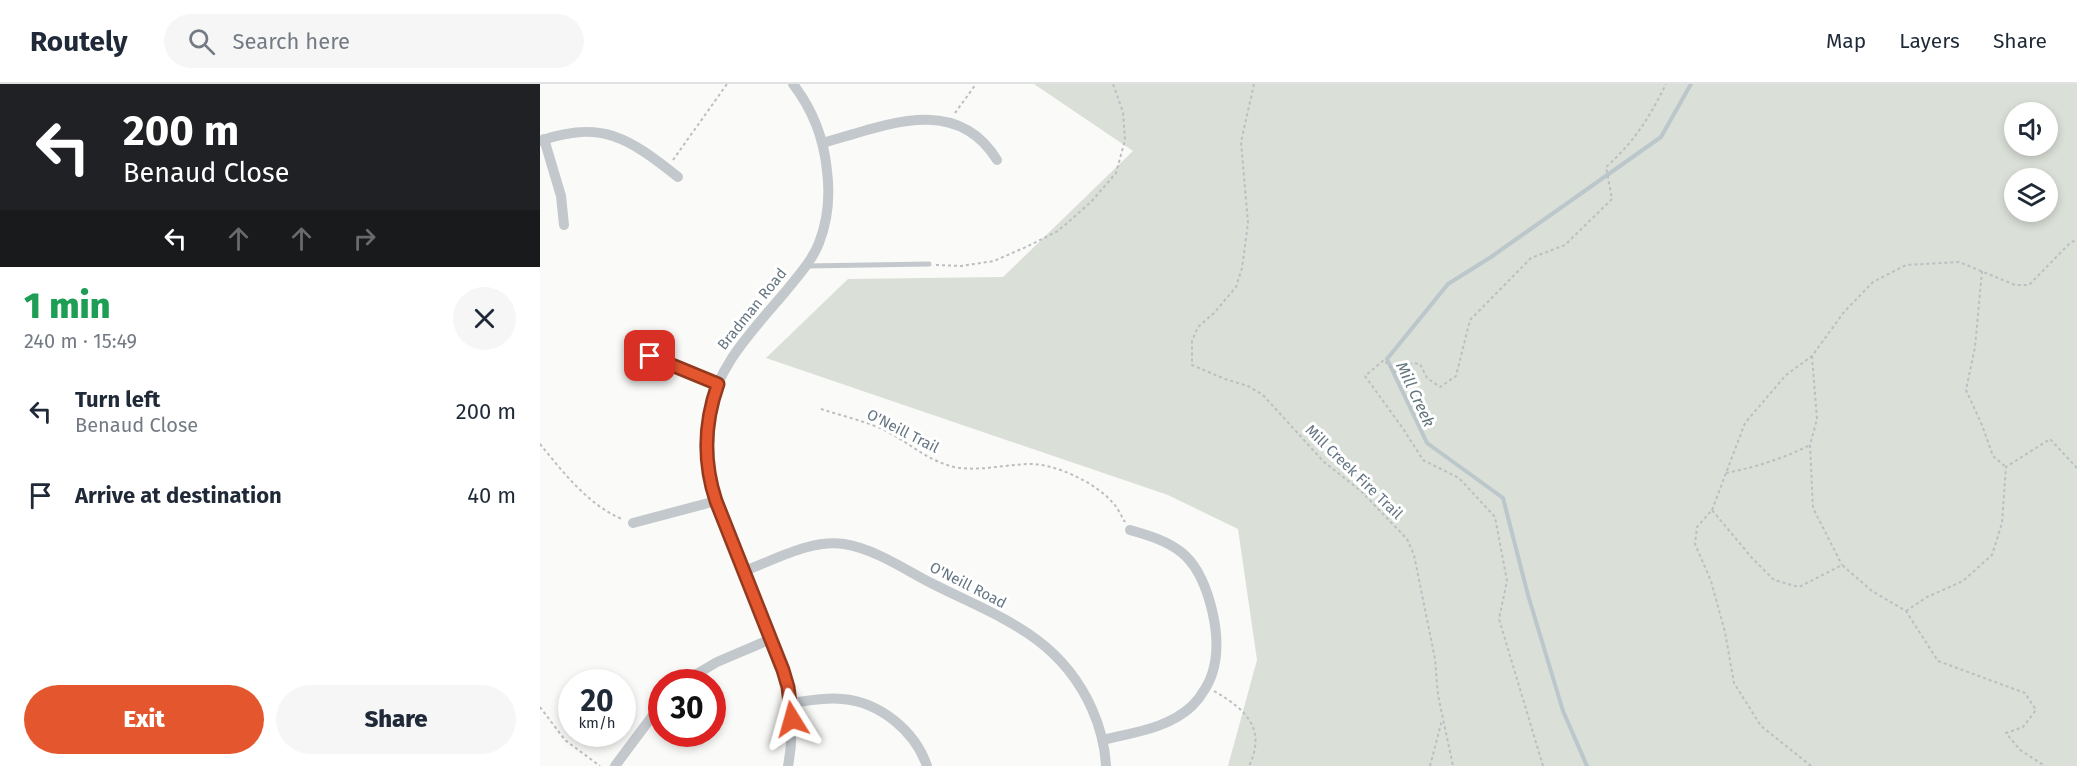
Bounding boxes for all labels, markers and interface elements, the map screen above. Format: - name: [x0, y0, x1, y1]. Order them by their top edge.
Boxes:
- search box: [164, 14, 584, 68]
- text: Routely: [30, 25, 128, 58]
- icon: search: [185, 25, 218, 58]
- text: Search here: [233, 28, 350, 55]
- text: Map: [1826, 28, 1866, 54]
- text: Layers: [1899, 28, 1960, 54]
- text: Share: [1993, 28, 2047, 54]
- map controls: [2004, 102, 2058, 222]
- button: sound: [2004, 102, 2058, 156]
- text: 200 m: [123, 106, 239, 156]
- icon: left: [24, 108, 102, 186]
- text: Benaud Close: [123, 157, 289, 189]
- button: layers: [2004, 168, 2058, 222]
- icon: left: [159, 222, 192, 255]
- icon: ahead: [222, 222, 255, 255]
- icon: ahead: [285, 222, 318, 255]
- icon: right: [348, 222, 381, 255]
- street label: Bradman Road: [714, 265, 790, 353]
- text: 1 min: [24, 284, 110, 328]
- button: close: [453, 287, 516, 350]
- text: 240 m · 15:49: [24, 329, 137, 353]
- pin: [624, 330, 675, 381]
- icon: arrive: [633, 339, 666, 372]
- water label: Mill Creek: [1392, 359, 1439, 430]
- text: Turn left: [75, 386, 160, 413]
- icon: left: [24, 395, 57, 428]
- text: 200 m: [456, 398, 516, 425]
- street label: O'Neill Trail: [864, 405, 943, 457]
- text: Benaud Close: [75, 413, 198, 437]
- street label: Mill Creek Fire Trail: [1302, 421, 1407, 523]
- icon: arrive: [24, 479, 57, 512]
- text: Arrive at destination: [75, 482, 282, 509]
- text: 40 m: [467, 482, 516, 509]
- street label: O'Neill Road: [927, 558, 1009, 612]
- speed limit sign: 30: [648, 669, 726, 747]
- text: 20: [580, 683, 614, 719]
- button: Exit: [24, 685, 264, 754]
- button: Share: [276, 685, 516, 754]
- position arrow: [760, 687, 824, 751]
- text: km/h: [578, 714, 616, 732]

